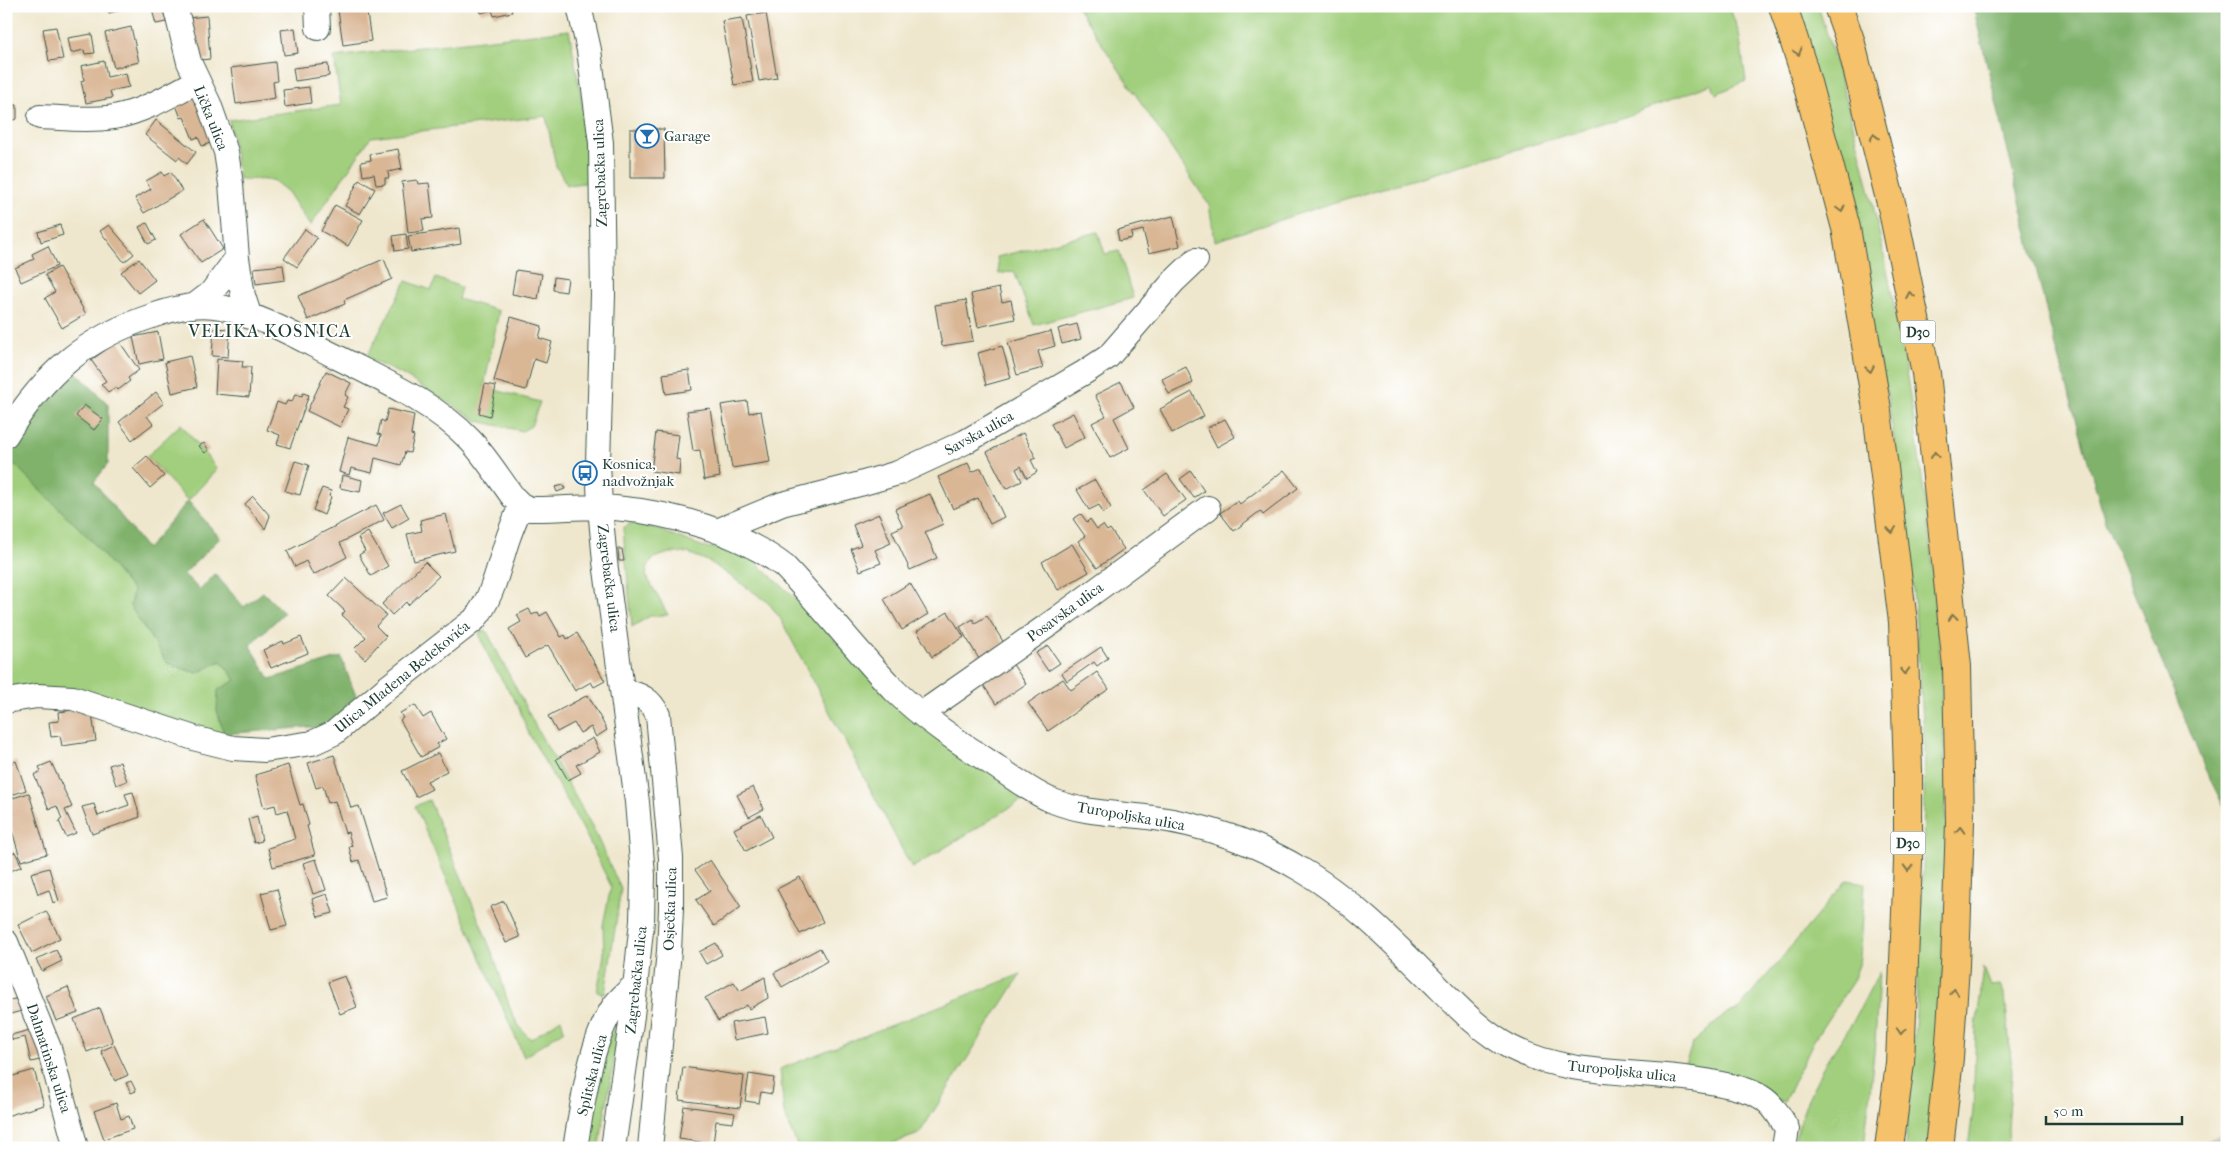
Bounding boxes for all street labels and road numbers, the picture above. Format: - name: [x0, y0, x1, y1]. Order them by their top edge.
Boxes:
- street label: Lička ulica: [190, 83, 233, 154]
- street label: Zagrebačka ulica: [589, 117, 611, 228]
- road number: D30: [1900, 321, 1936, 344]
- street label: Savska ulica: [941, 406, 1017, 459]
- street label: Zagrebačka ulica: [593, 523, 625, 634]
- street label: Posavska ulica: [1023, 578, 1108, 646]
- street label: Ulica Mladena Bedekovića: [331, 616, 474, 737]
- street label: Turopoljska ulica: [1075, 798, 1188, 835]
- road number: D30: [1890, 831, 1926, 854]
- street label: Osječka ulica: [660, 866, 680, 951]
- street label: Zagrebačka ulica: [621, 924, 651, 1035]
- street label: Dalmatinska ulica: [23, 1001, 76, 1116]
- street label: Splitska ulica: [573, 1031, 611, 1118]
- street label: Turopoljska ulica: [1567, 1056, 1679, 1086]

